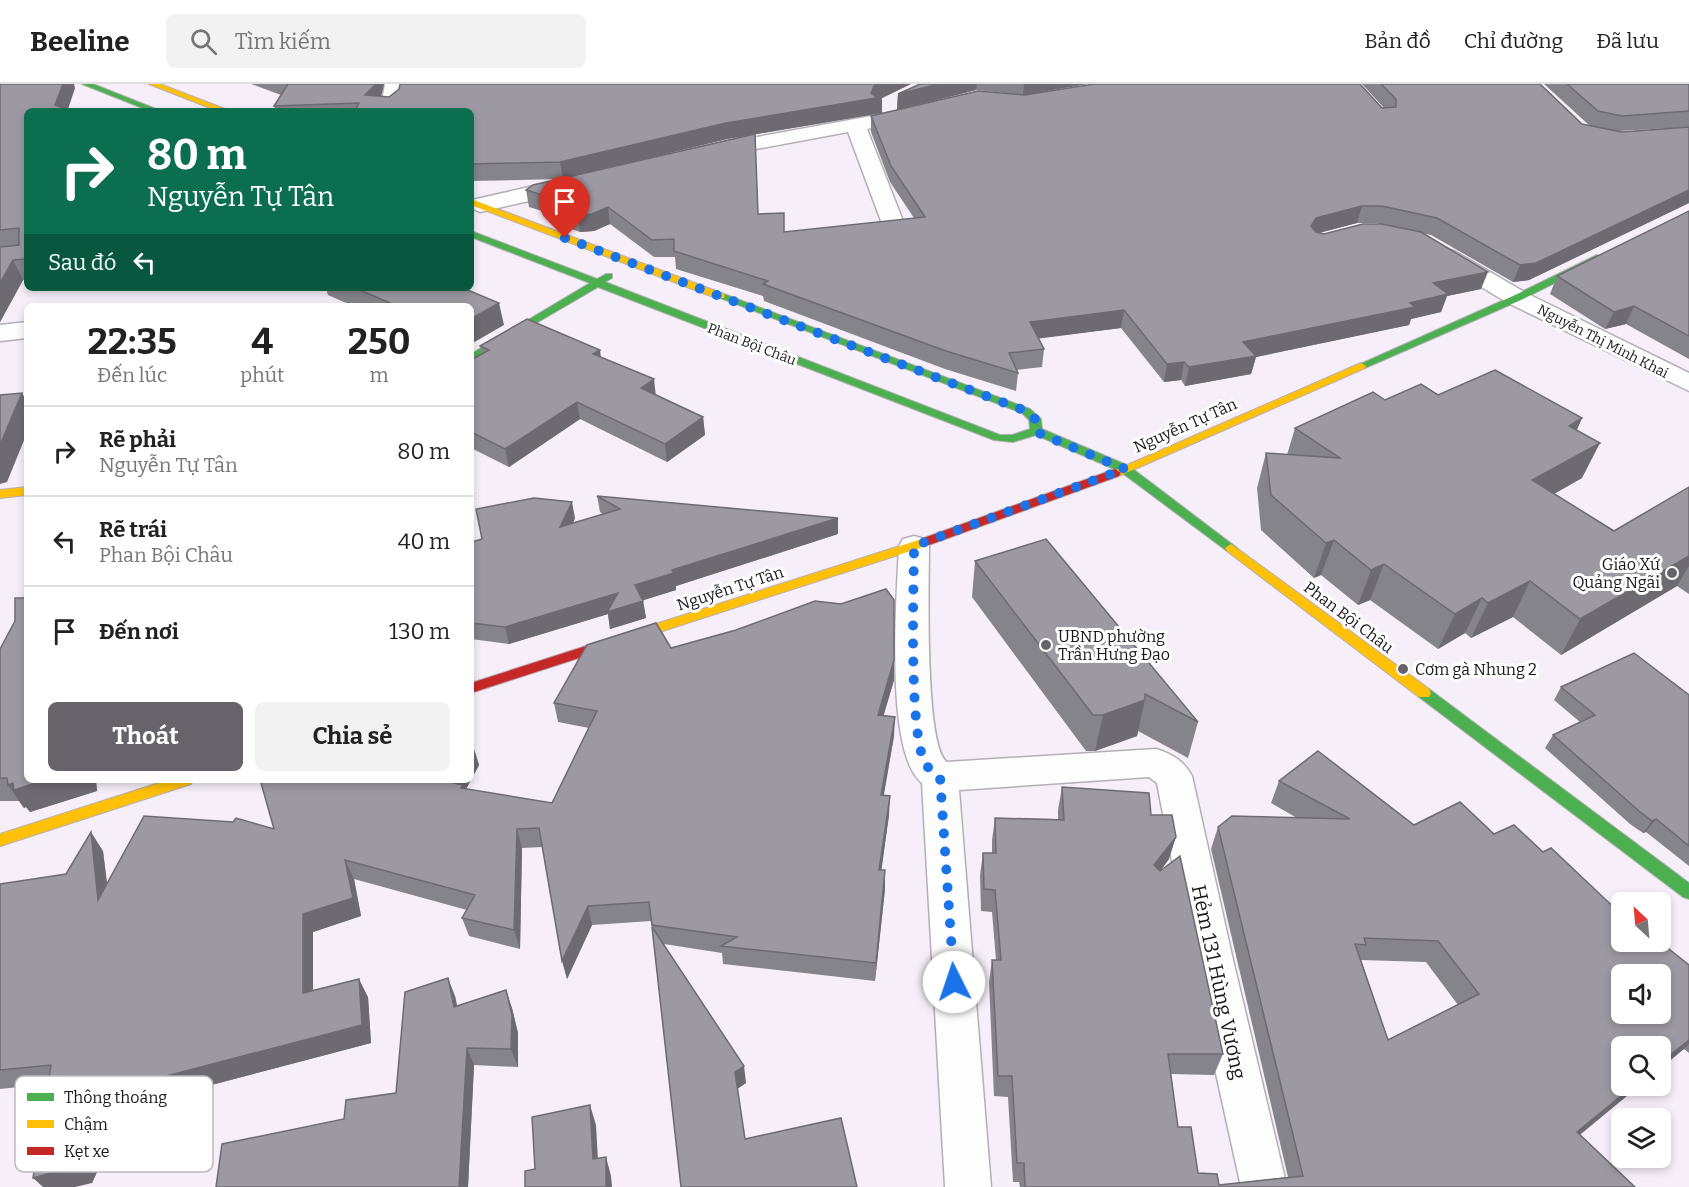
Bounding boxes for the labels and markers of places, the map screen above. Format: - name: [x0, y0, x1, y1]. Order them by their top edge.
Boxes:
- pin: [539, 176, 590, 238]
- place label: Giáo Xứ Quảng Ngãi: [1572, 555, 1660, 592]
- marker: Giáo Xứ Quảng Ngãi: [1665, 566, 1679, 580]
- place label: UBND phường Trần Hưng Đạo: [1058, 627, 1170, 664]
- marker: UBND phường Trần Hưng Đạo: [1039, 638, 1053, 652]
- place label: Cơm gà Nhung 2: [1415, 660, 1537, 679]
- marker: Cơm gà Nhung 2: [1396, 662, 1410, 676]

